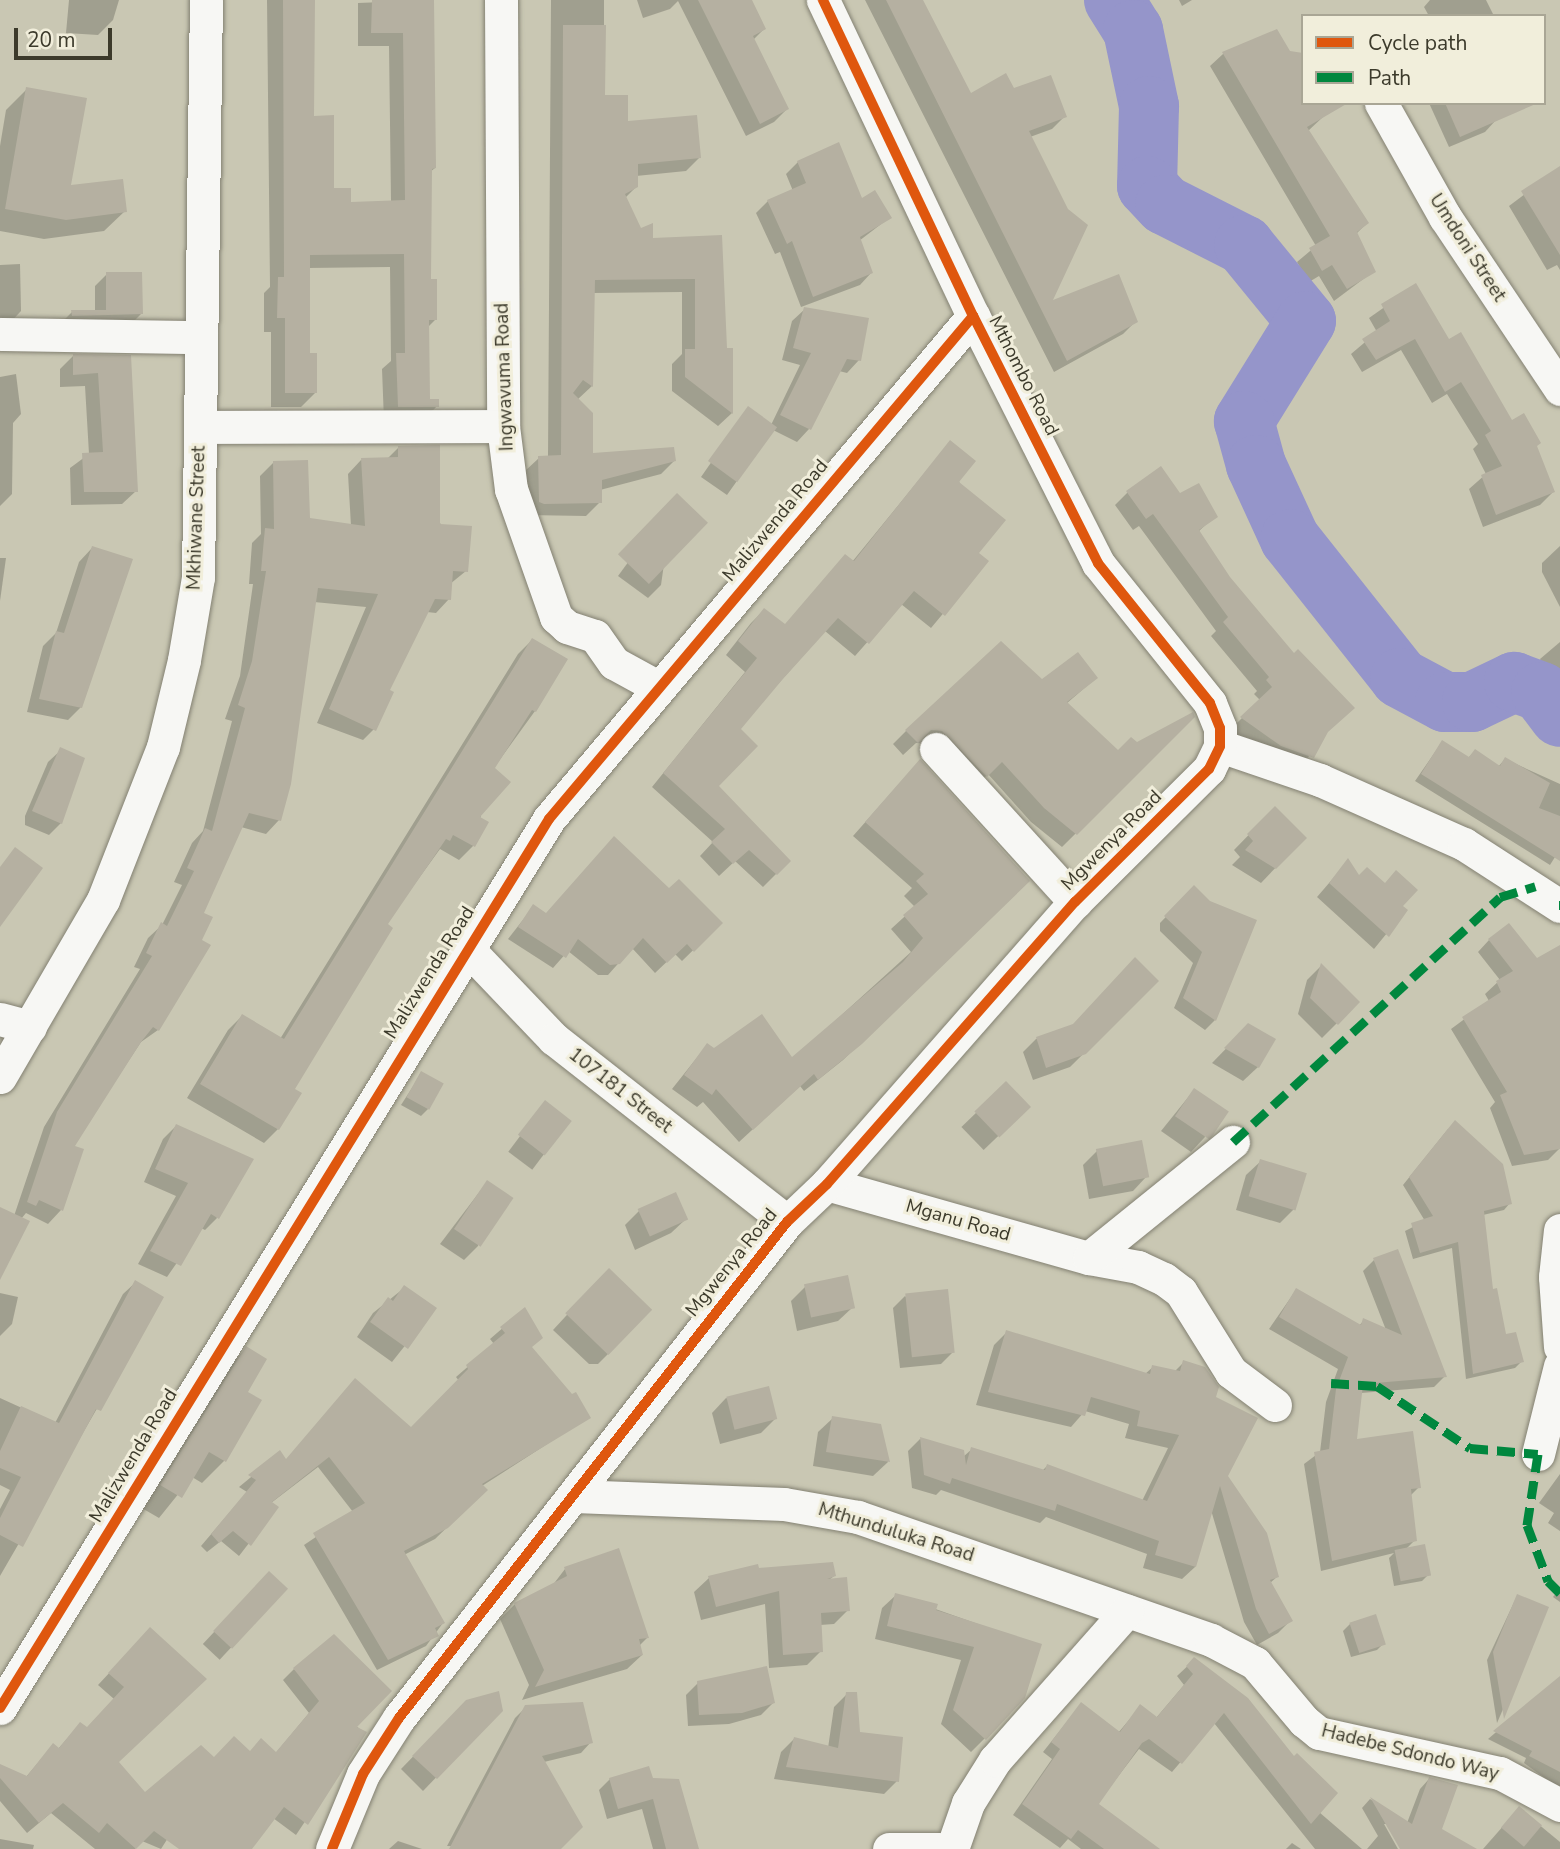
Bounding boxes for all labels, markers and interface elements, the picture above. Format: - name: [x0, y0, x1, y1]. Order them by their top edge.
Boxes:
- scale bar: [18, 14, 116, 58]
- legend: [1301, 14, 1546, 105]
- text: 20 m: [27, 26, 76, 54]
- text: Cycle path: [1368, 29, 1467, 57]
- text: Path: [1368, 64, 1411, 92]
- street label: Umdoni Street: [1424, 190, 1510, 306]
- street label: Ingwavuma Road: [491, 302, 519, 452]
- street label: Mthombo Road: [983, 312, 1063, 440]
- street label: Mkhiwane Street: [183, 445, 211, 591]
- street label: Malizwenda Road: [718, 455, 834, 587]
- street label: Mgwenya Road: [1057, 786, 1167, 896]
- street label: Malizwenda Road: [380, 903, 480, 1043]
- street label: 107181 Street: [564, 1044, 676, 1138]
- street label: Mganu Road: [903, 1195, 1013, 1247]
- street label: Mgwenya Road: [681, 1204, 783, 1322]
- street label: Malizwenda Road: [85, 1385, 183, 1527]
- street label: Mthunduluka Road: [815, 1498, 977, 1568]
- street label: Hadebe Sdondo Way: [1319, 1720, 1501, 1786]

